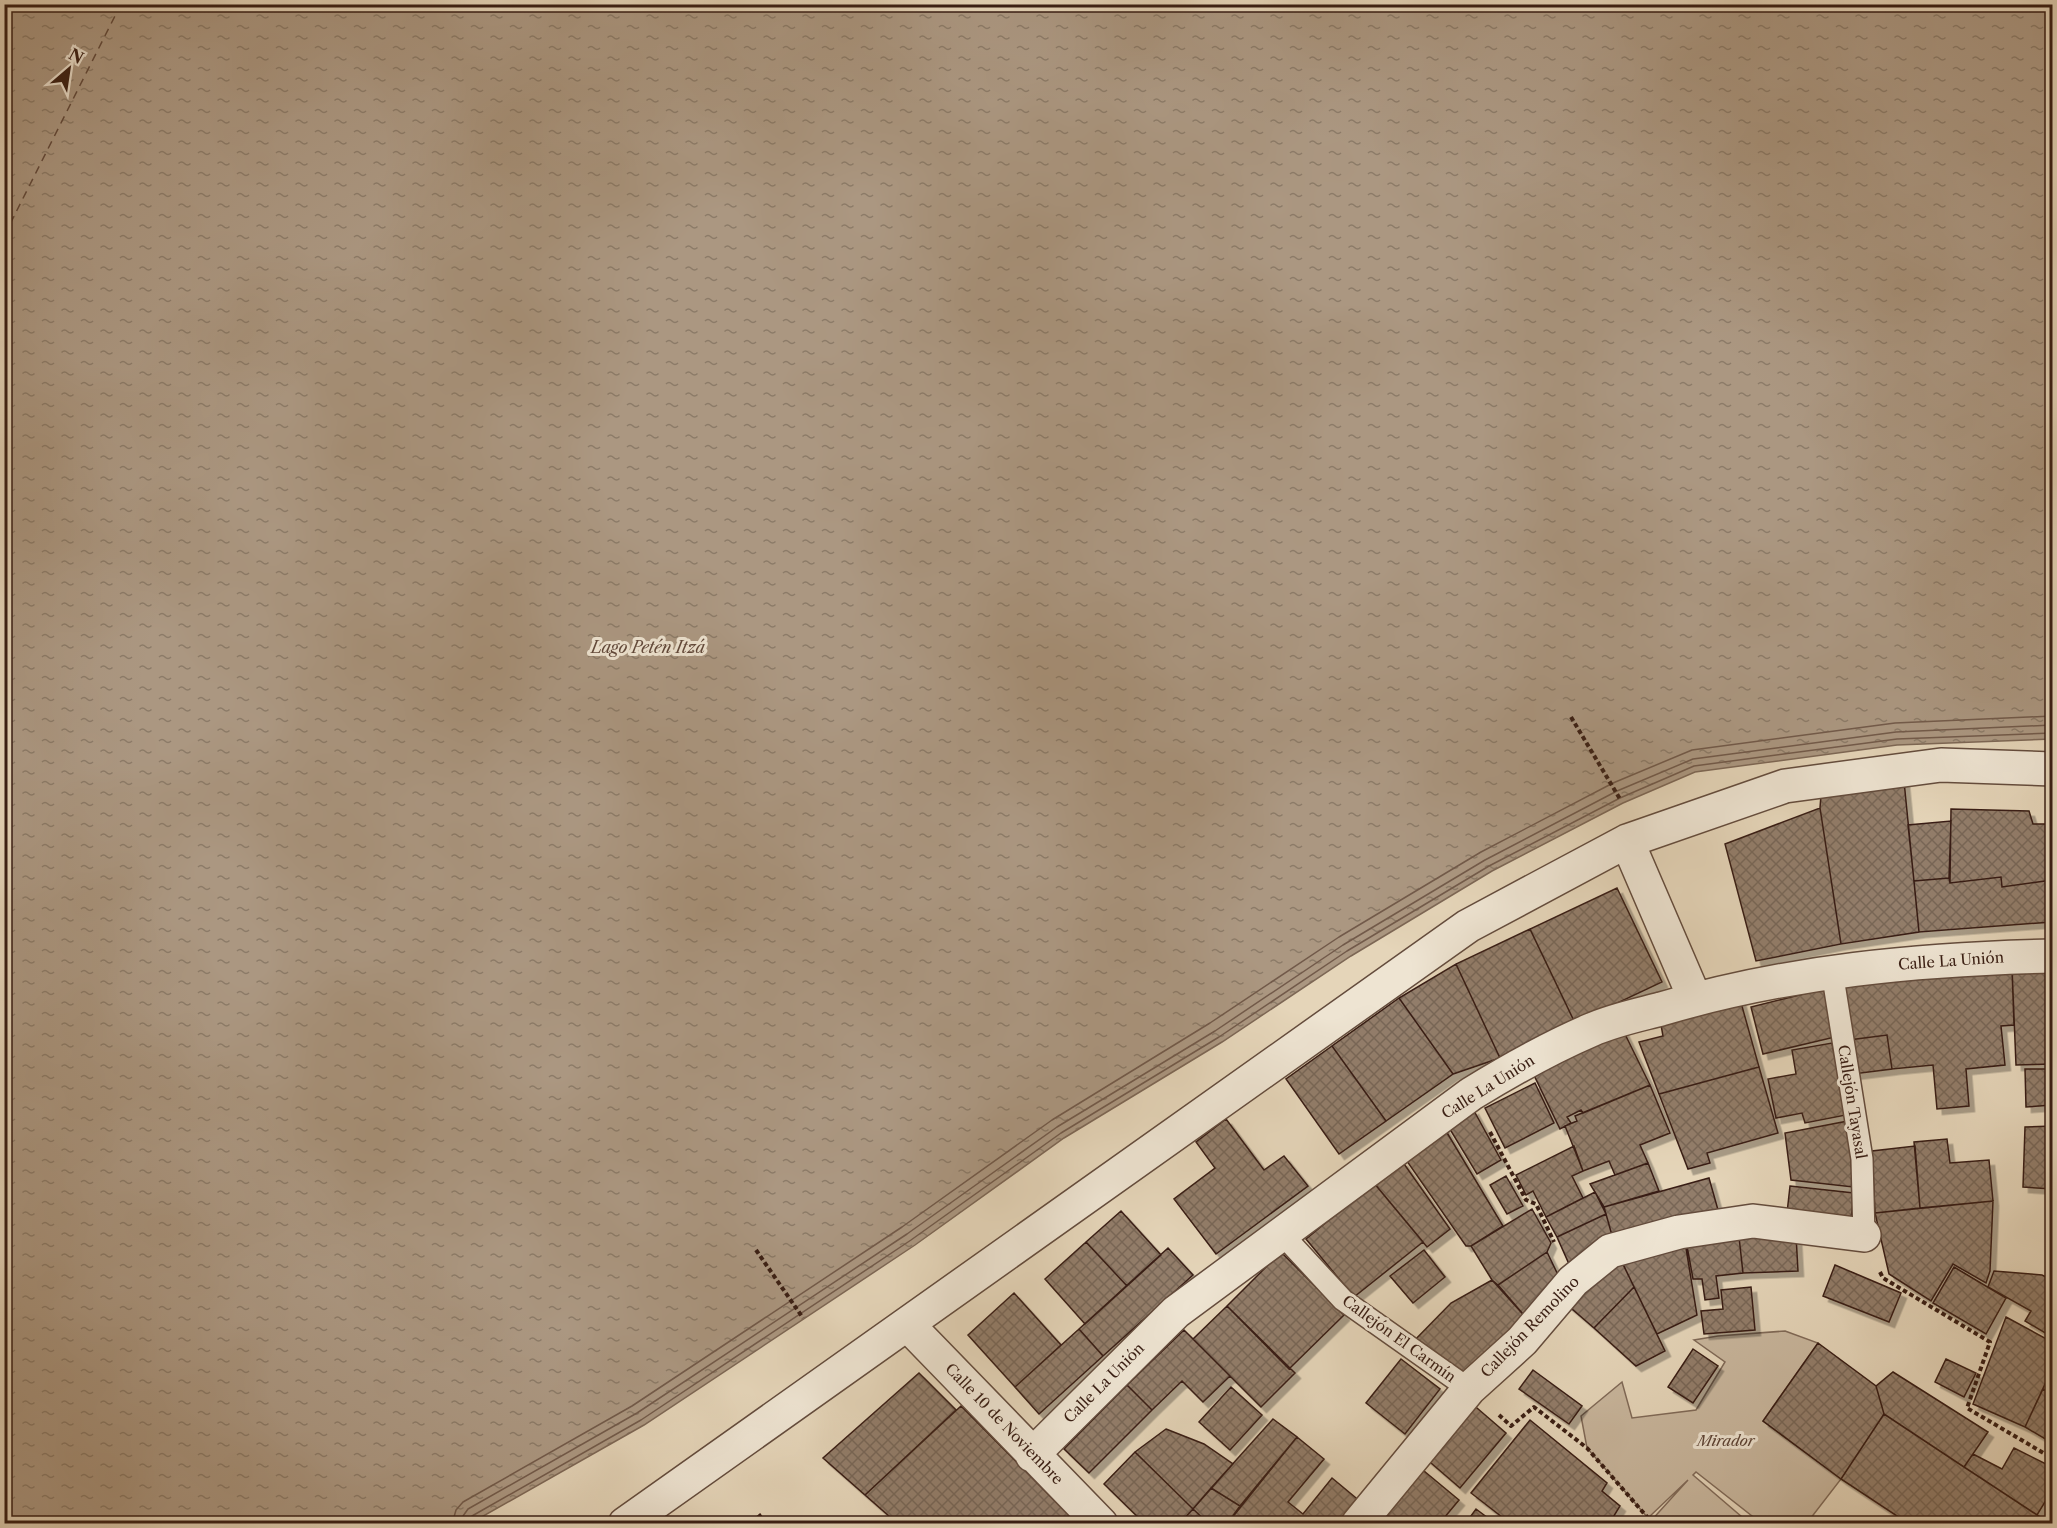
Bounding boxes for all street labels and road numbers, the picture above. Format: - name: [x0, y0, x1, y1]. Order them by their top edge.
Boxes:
- street label: Calle La Unión: [1897, 947, 2005, 974]
- street label: Callejón Tayasal: [1834, 1043, 1871, 1161]
- street label: Calle La Unión: [1438, 1050, 1538, 1123]
- street label: Callejón Remolino: [1476, 1272, 1583, 1381]
- street label: Callejón El Carmín: [1339, 1291, 1460, 1387]
- street label: Calle La Unión: [1059, 1338, 1148, 1427]
- street label: Calle 10 de Noviembre: [941, 1359, 1067, 1488]

